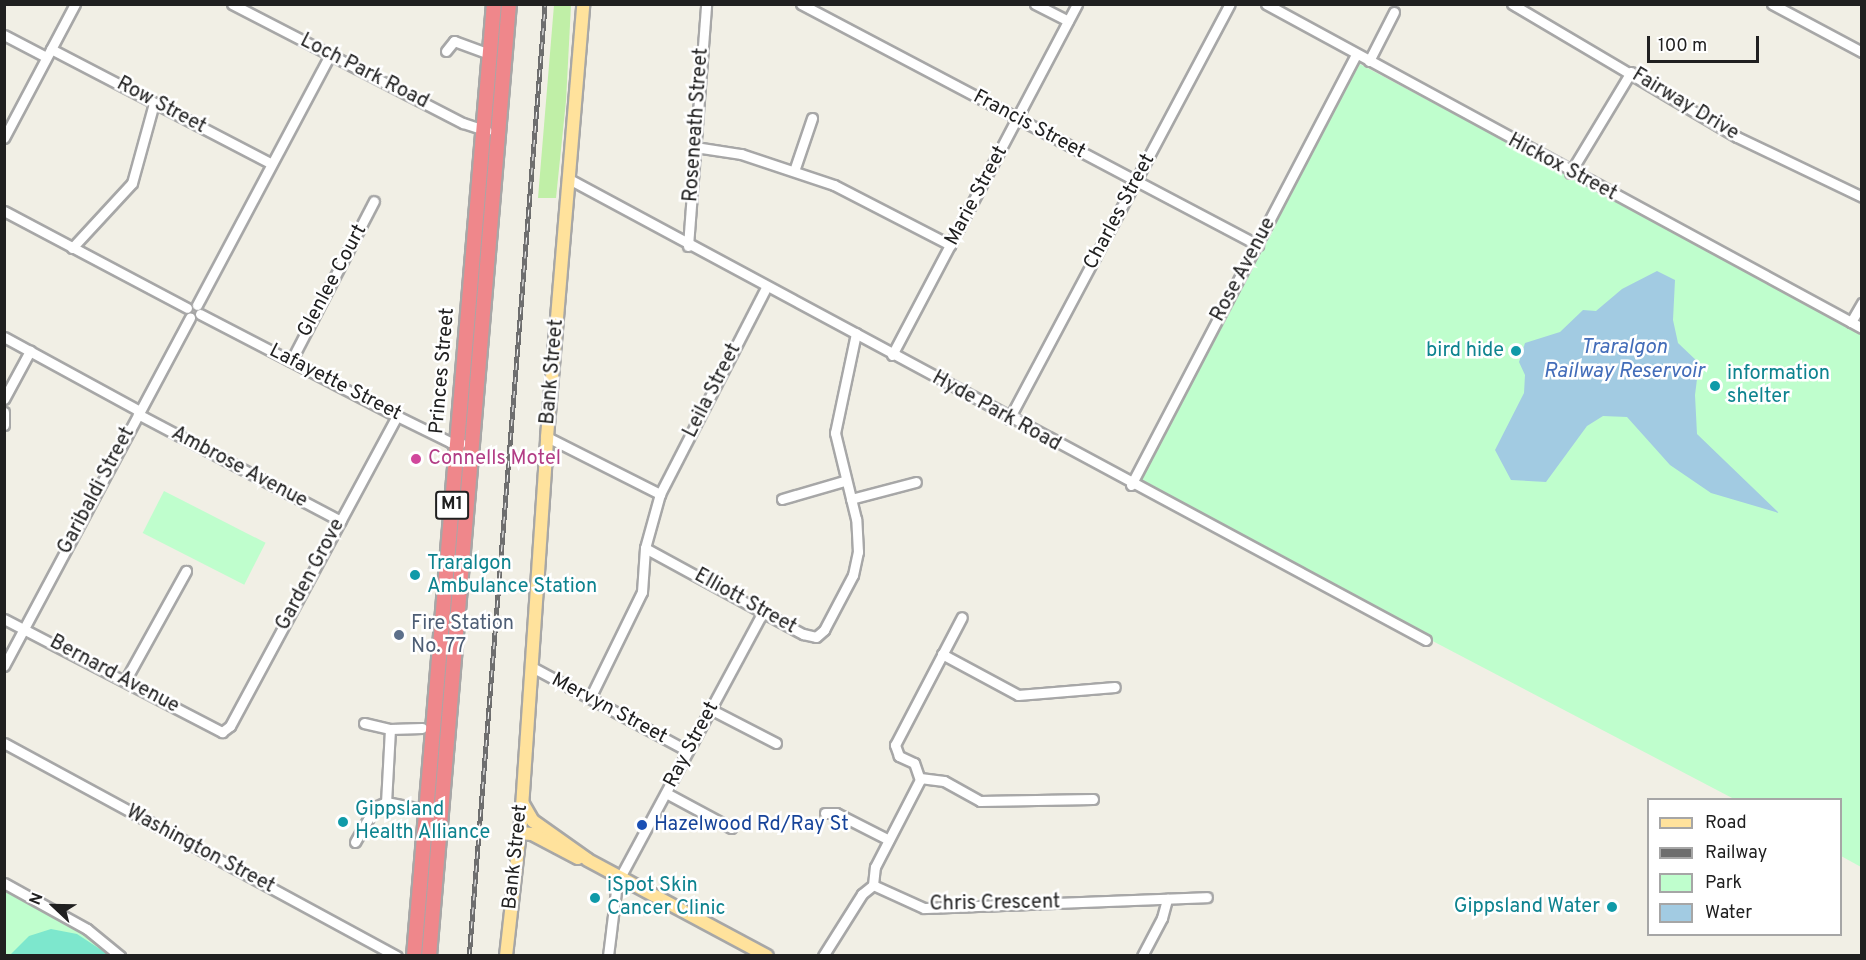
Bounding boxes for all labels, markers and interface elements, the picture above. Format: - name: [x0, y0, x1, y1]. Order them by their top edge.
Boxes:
- scale bar: [1650, 24, 1762, 62]
- street label: Loch Park Road: [296, 29, 432, 115]
- text: 100 m: [1658, 35, 1707, 58]
- street label: Roseneath Street: [680, 47, 714, 203]
- street label: Fairway Drive: [1627, 64, 1743, 146]
- street label: Row Street: [112, 72, 210, 140]
- street label: Francis Street: [969, 85, 1089, 165]
- street label: Hickox Street: [1503, 129, 1621, 207]
- street label: Marie Street: [941, 142, 1013, 250]
- street label: Charles Street: [1079, 150, 1161, 274]
- street label: Rose Avenue: [1206, 213, 1282, 327]
- street label: Glenlee Court: [293, 221, 373, 341]
- street label: Princes Street: [426, 307, 460, 435]
- street label: Bank Street: [536, 318, 570, 426]
- water label: Traralgon Railway Reservoir: [1543, 335, 1705, 385]
- street label: Lafayette Street: [265, 339, 405, 427]
- place label: bird hide: [1426, 339, 1504, 363]
- street label: Leila Street: [679, 340, 747, 442]
- marker: bird hide: [1509, 344, 1523, 358]
- place label: information shelter: [1727, 362, 1830, 409]
- street label: Hyde Park Road: [927, 367, 1065, 457]
- marker: information shelter: [1708, 379, 1722, 393]
- street label: Ambrose Avenue: [167, 422, 311, 514]
- street label: Garibaldi Street: [53, 423, 141, 559]
- place label: Connells Motel: [428, 447, 561, 471]
- marker: Connells Motel: [409, 452, 423, 466]
- road number: M1: [434, 490, 470, 520]
- street label: Garden Grove: [272, 515, 350, 635]
- place label: Traralgon Ambulance Station: [427, 552, 597, 599]
- street label: Elliott Street: [690, 564, 800, 640]
- marker: Traralgon Ambulance Station: [408, 568, 422, 582]
- place label: Fire Station No. 77: [411, 612, 514, 659]
- marker: Fire Station No. 77: [392, 628, 406, 642]
- street label: Bernard Avenue: [45, 631, 183, 719]
- street label: Mervyn Street: [547, 668, 671, 750]
- street label: Ray Street: [659, 698, 725, 792]
- place label: Gippsland Health Alliance: [355, 798, 491, 845]
- legend: [1647, 798, 1842, 936]
- street label: Washington Street: [122, 801, 278, 899]
- street label: Bank Street: [499, 803, 533, 911]
- text: Road: [1705, 812, 1747, 835]
- place label: Hazelwood Rd/Ray St: [654, 813, 849, 837]
- marker: Gippsland Health Alliance: [336, 815, 350, 829]
- marker: Hazelwood Rd/Ray St: [635, 818, 649, 832]
- text: Railway: [1705, 842, 1767, 865]
- text: Park: [1705, 872, 1742, 895]
- place label: iSpot Skin Cancer Clinic: [607, 874, 725, 921]
- north arrow: [24, 876, 84, 936]
- text: N: [26, 890, 49, 908]
- marker: iSpot Skin Cancer Clinic: [588, 891, 602, 905]
- street label: Chris Crescent: [929, 891, 1061, 917]
- place label: Gippsland Water: [1453, 895, 1600, 919]
- marker: Gippsland Water: [1605, 900, 1619, 914]
- text: Water: [1705, 902, 1752, 925]

